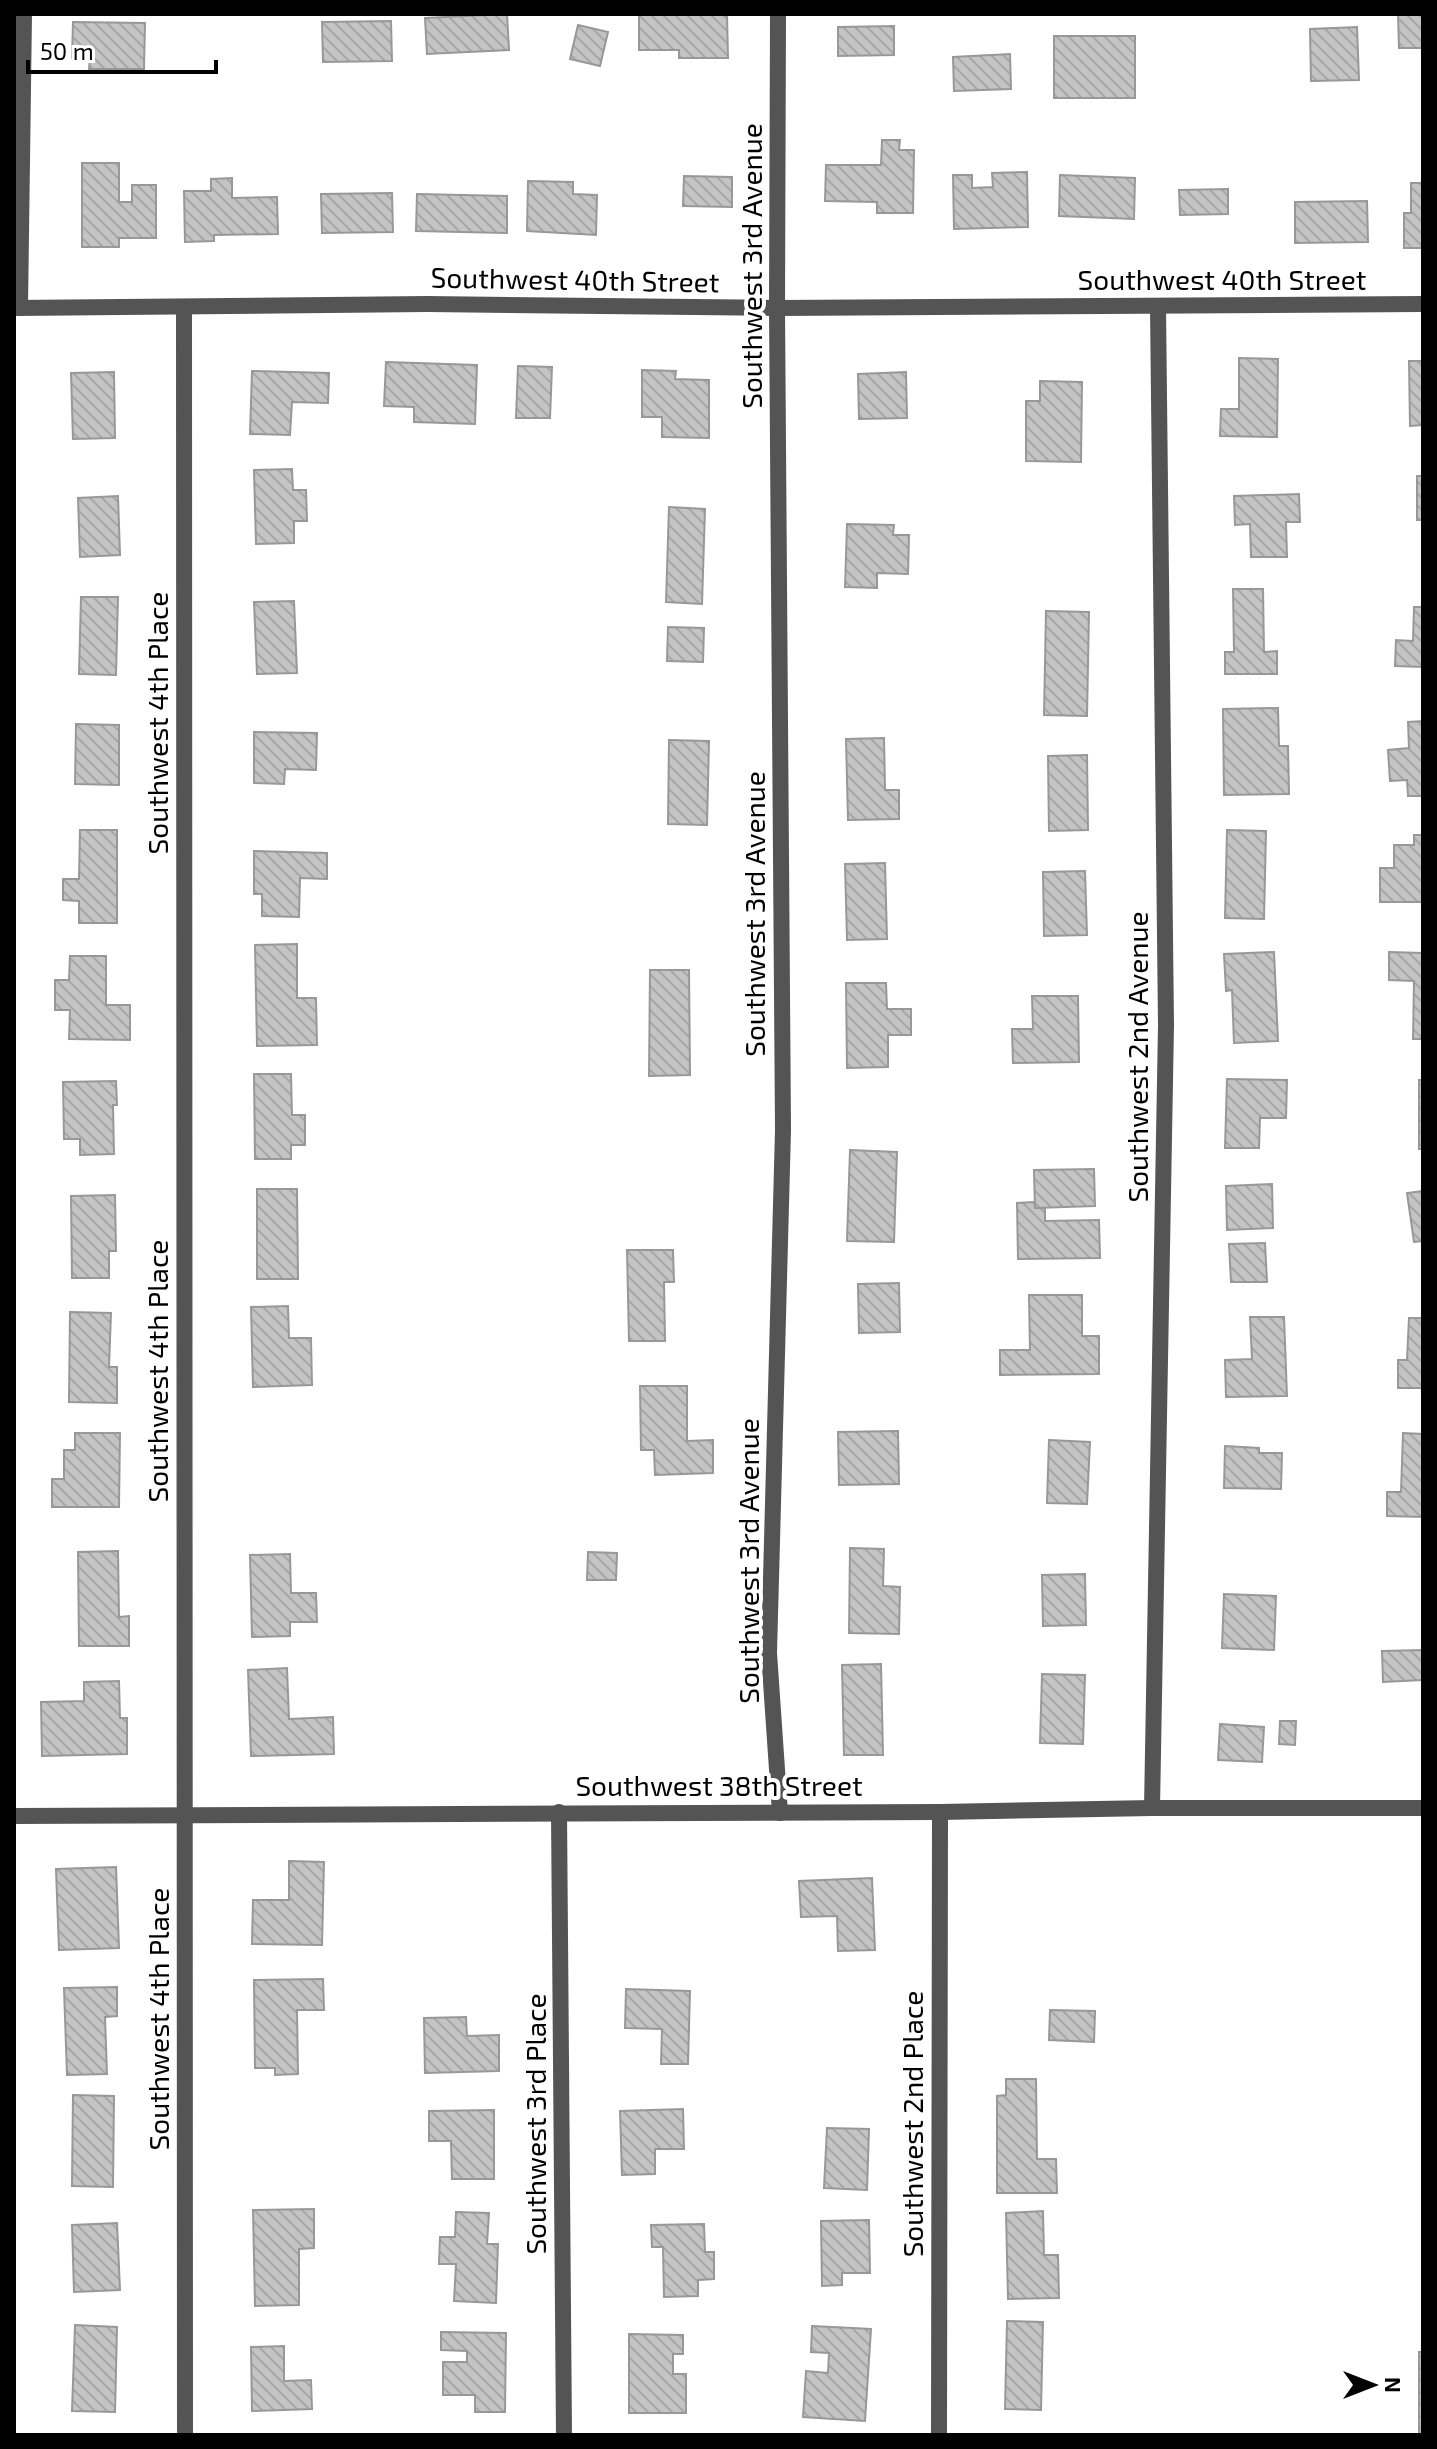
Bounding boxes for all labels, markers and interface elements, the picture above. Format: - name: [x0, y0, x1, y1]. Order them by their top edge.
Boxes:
- scale bar: [28, 24, 216, 74]
- text: 50 m: [40, 36, 94, 65]
- street label: Southwest 3rd Avenue: [734, 123, 768, 409]
- street label: Southwest 40th Street: [430, 259, 720, 299]
- street label: Southwest 40th Street: [1078, 262, 1366, 296]
- street label: Southwest 4th Place: [140, 592, 174, 854]
- street label: Southwest 3rd Avenue: [737, 771, 771, 1057]
- street label: Southwest 2nd Avenue: [1120, 911, 1154, 1203]
- street label: Southwest 4th Place: [140, 1240, 174, 1502]
- street label: Southwest 3rd Avenue: [731, 1418, 765, 1704]
- street label: Southwest 38th Street: [575, 1768, 863, 1802]
- street label: Southwest 4th Place: [141, 1888, 175, 2150]
- street label: Southwest 2nd Place: [895, 1991, 929, 2257]
- street label: Southwest 3rd Place: [518, 1993, 552, 2255]
- north arrow: [1333, 2345, 1413, 2425]
- text: N: [1381, 2377, 1407, 2393]

